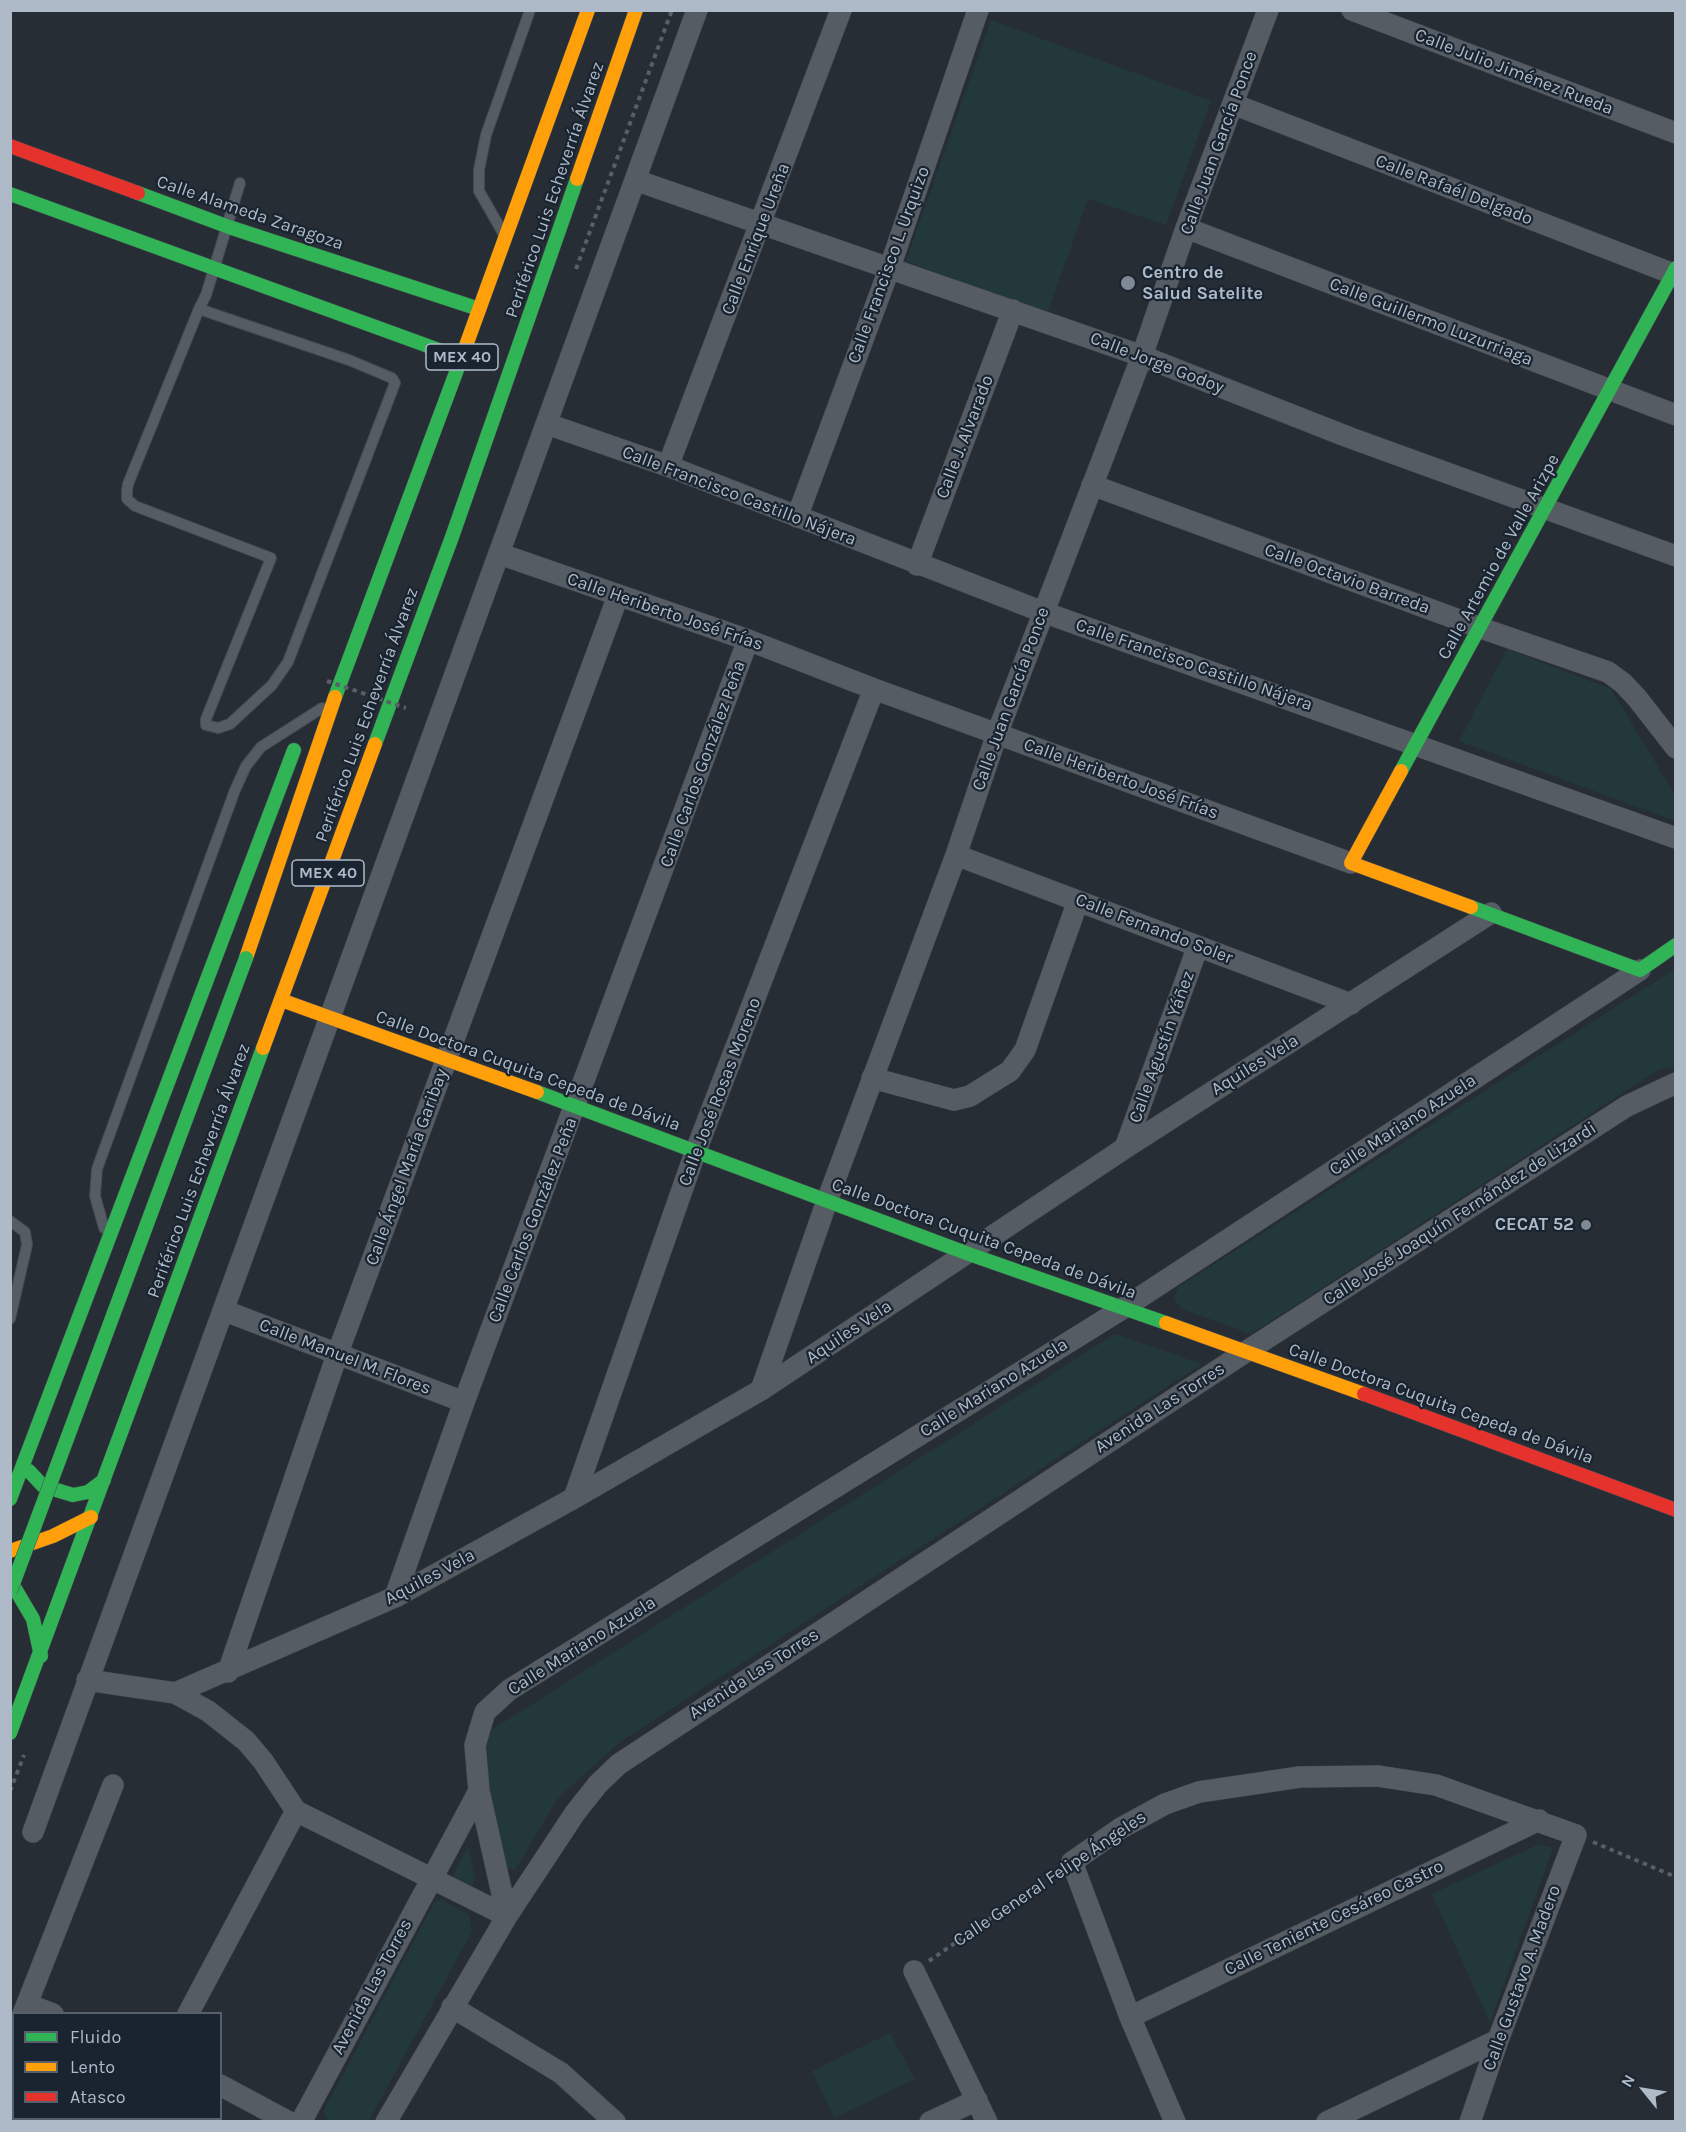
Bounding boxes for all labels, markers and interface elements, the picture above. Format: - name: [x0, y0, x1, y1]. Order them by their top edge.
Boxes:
- street label: Calle Julio Jiménez Rueda: [1412, 24, 1616, 120]
- street label: Calle Juan García Ponce: [1176, 48, 1262, 238]
- street label: Periférico Luis Echeverría Álvarez: [501, 59, 609, 321]
- street label: Calle Rafaél Delgado: [1372, 150, 1536, 230]
- street label: Calle Enrique Ureña: [717, 160, 795, 318]
- street label: Calle Francisco L. Urquizo: [843, 164, 935, 366]
- street label: Calle Alameda Zaragoza: [154, 171, 346, 255]
- place label: Centro de Salud Satelite: [1142, 262, 1263, 304]
- street label: Calle Guillermo Luzurriaga: [1326, 273, 1536, 371]
- marker: Centro de Salud Satelite: [1119, 274, 1137, 292]
- street label: Calle Jorge Godoy: [1087, 328, 1227, 398]
- road number: MEX 40: [426, 344, 498, 370]
- street label: Calle J. Alvarado: [932, 372, 998, 502]
- street label: Calle Francisco Castillo Nájera: [619, 441, 859, 551]
- street label: Calle Artemio de Valle Arizpe: [1433, 451, 1565, 663]
- street label: Calle Octavio Barreda: [1261, 539, 1433, 619]
- street label: Calle Heriberto José Frías: [564, 568, 766, 656]
- street label: Periférico Luis Echeverría Álvarez: [311, 585, 423, 845]
- street label: Calle Juan García Ponce: [968, 604, 1054, 794]
- street label: Calle Francisco Castillo Nájera: [1073, 614, 1315, 716]
- street label: Calle Carlos González Peña: [655, 658, 751, 870]
- street label: Calle Heriberto José Frías: [1021, 734, 1221, 824]
- road number: MEX 40: [292, 860, 364, 886]
- street label: Calle Fernando Soler: [1072, 889, 1236, 969]
- street label: Calle Agustín Yáñez: [1124, 968, 1200, 1126]
- street label: Calle José Rosas Moreno: [674, 995, 766, 1189]
- street label: Calle Doctora Cuquita Cepeda de Dávila: [373, 1006, 683, 1136]
- street label: Aquiles Vela: [1207, 1030, 1303, 1100]
- street label: Periférico Luis Echeverría Álvarez: [143, 1041, 255, 1301]
- street label: Calle Ángel María Garibay: [361, 1066, 453, 1268]
- street label: Calle Mariano Azuela: [1326, 1070, 1480, 1180]
- street label: Calle Carlos González Peña: [484, 1114, 582, 1326]
- street label: Calle José Joaquín Fernández de Lizardi: [1319, 1117, 1601, 1311]
- street label: Calle Doctora Cuquita Cepeda de Dávila: [829, 1174, 1139, 1304]
- place label: CECAT 52: [1495, 1214, 1574, 1236]
- marker: CECAT 52: [1579, 1218, 1593, 1232]
- street label: Aquiles Vela: [802, 1295, 896, 1369]
- street label: Calle Manuel M. Flores: [256, 1314, 434, 1400]
- street label: Calle Mariano Azuela: [916, 1334, 1072, 1442]
- street label: Calle Doctora Cuquita Cepeda de Dávila: [1286, 1339, 1596, 1469]
- street label: Avenida Las Torres: [1091, 1358, 1229, 1458]
- street label: Aquiles Vela: [381, 1544, 479, 1610]
- street label: Calle Mariano Azuela: [504, 1592, 660, 1700]
- street label: Avenida Las Torres: [685, 1624, 823, 1724]
- street label: Calle General Felipe Ángeles: [949, 1806, 1151, 1952]
- street label: Calle Teniente Cesáreo Castro: [1221, 1855, 1447, 1981]
- street label: Calle Gustavo A. Madero: [1478, 1882, 1566, 2074]
- street label: Avenida Las Torres: [327, 1915, 417, 2059]
- legend: [12, 2012, 222, 2120]
- text: Fluido: [70, 2026, 121, 2048]
- text: Lento: [70, 2056, 115, 2078]
- north arrow: [1614, 2060, 1674, 2120]
- text: N: [1617, 2071, 1639, 2090]
- text: Atasco: [70, 2086, 126, 2108]

